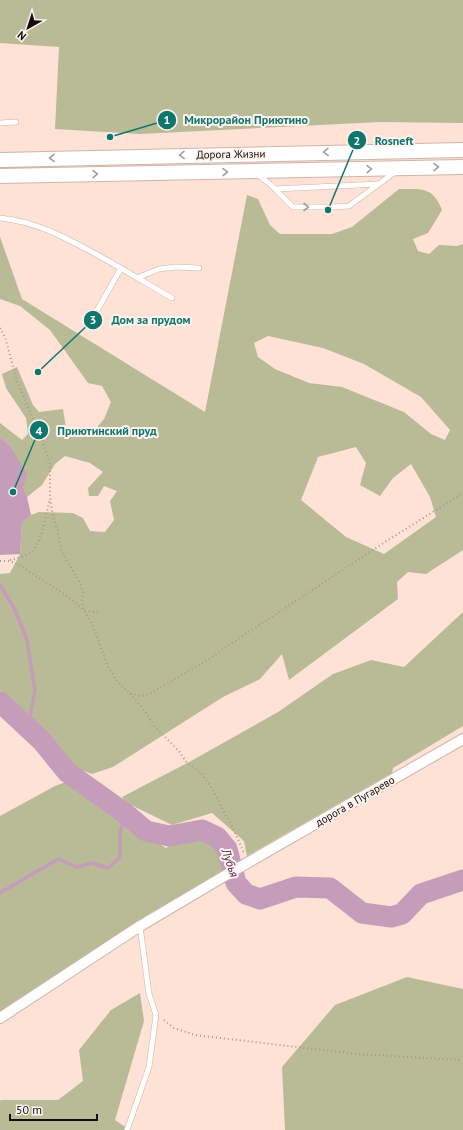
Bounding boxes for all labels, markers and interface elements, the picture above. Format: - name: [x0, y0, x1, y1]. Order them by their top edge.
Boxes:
- north arrow: [8, 8, 48, 48]
- text: N: [14, 28, 29, 43]
- callout: Микрорайон Приютино: [157, 108, 316, 132]
- text: 1: [164, 112, 170, 127]
- text: Микрорайон Приютино: [184, 112, 308, 127]
- callout: Rosneft: [347, 128, 422, 152]
- text: 2: [354, 133, 360, 148]
- text: Rosneft: [375, 133, 414, 148]
- street label: Дорога Жизни: [196, 146, 266, 162]
- one-way arrow: [323, 148, 329, 157]
- one-way arrow: [179, 151, 185, 159]
- one-way arrow: [49, 154, 55, 163]
- one-way arrow: [433, 163, 439, 171]
- one-way arrow: [366, 165, 372, 173]
- one-way arrow: [222, 167, 228, 176]
- one-way arrow: [92, 170, 98, 178]
- one-way arrow: [303, 203, 309, 211]
- callout: Дом за прудом: [83, 308, 198, 332]
- text: 3: [90, 312, 96, 327]
- text: Дом за прудом: [111, 312, 191, 327]
- callout: Приютинский пруд: [29, 418, 164, 442]
- text: 4: [36, 423, 43, 438]
- text: Приютинский пруд: [57, 423, 157, 438]
- street label: дорога в Пугарево: [313, 773, 397, 829]
- water label: Лубья: [218, 846, 242, 879]
- scale bar: [10, 1096, 97, 1122]
- text: 50 m: [16, 1102, 42, 1117]

